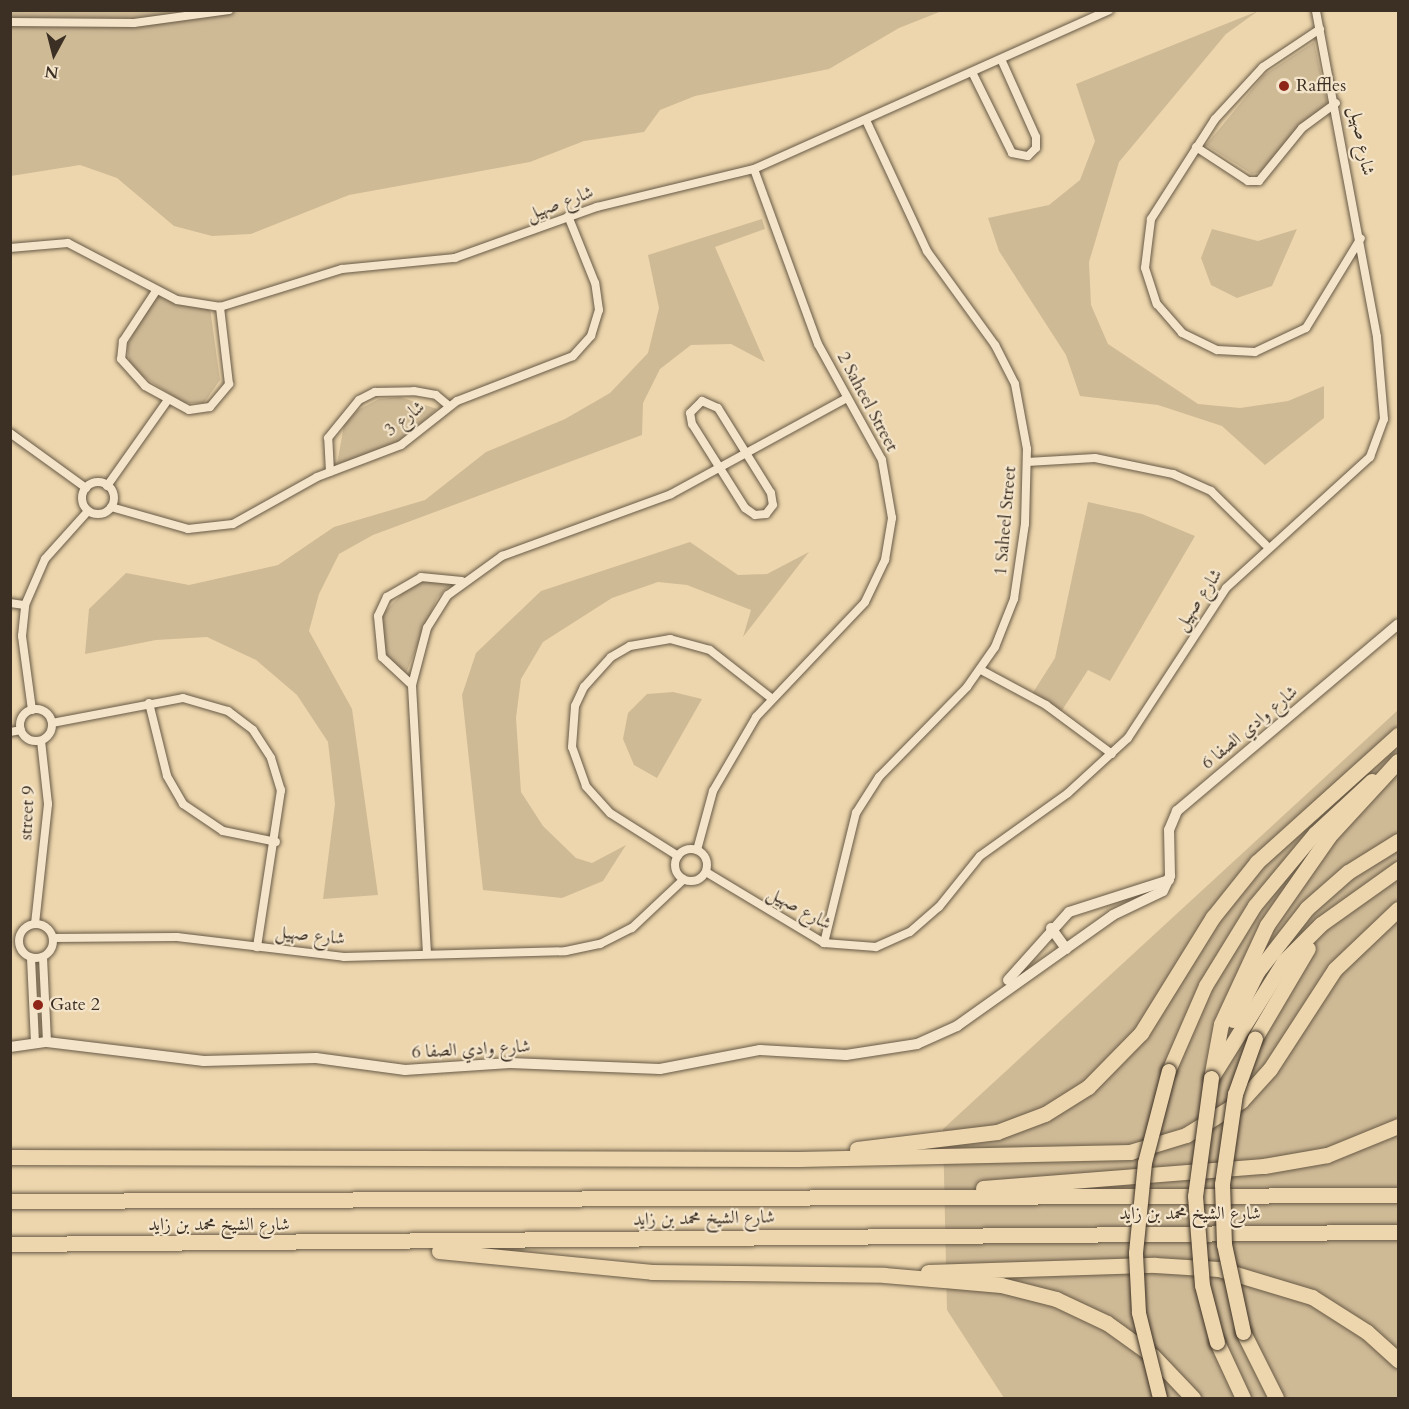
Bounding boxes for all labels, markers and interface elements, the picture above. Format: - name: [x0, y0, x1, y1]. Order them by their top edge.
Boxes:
- north arrow: [24, 24, 84, 84]
- text: N: [44, 60, 60, 84]
- place label: Raffles: [1296, 75, 1346, 97]
- marker: Raffles: [1277, 79, 1291, 93]
- street label: شارع صهيل: [1344, 105, 1378, 177]
- street label: شارع صهيل: [523, 182, 597, 226]
- street label: 2 Saheel Street: [832, 348, 902, 456]
- street label: 3 شارع: [381, 397, 429, 441]
- street label: 1 Saheel Street: [990, 465, 1022, 577]
- street label: شارع صهيل: [1170, 565, 1228, 635]
- street label: شارع وادي الصفا 6: [1198, 682, 1302, 774]
- street label: street 9: [16, 785, 40, 841]
- street label: شارع صهيل: [763, 883, 835, 935]
- street label: شارع صهيل: [274, 922, 346, 950]
- place label: Gate 2: [50, 994, 100, 1016]
- marker: Gate 2: [31, 998, 45, 1012]
- street label: شارع وادي الصفا 6: [411, 1036, 531, 1064]
- street label: شارع الشيخ محمد بن زايد: [1119, 1203, 1261, 1225]
- street label: شارع الشيخ محمد بن زايد: [633, 1207, 775, 1231]
- street label: شارع الشيخ محمد بن زايد: [148, 1214, 290, 1236]

